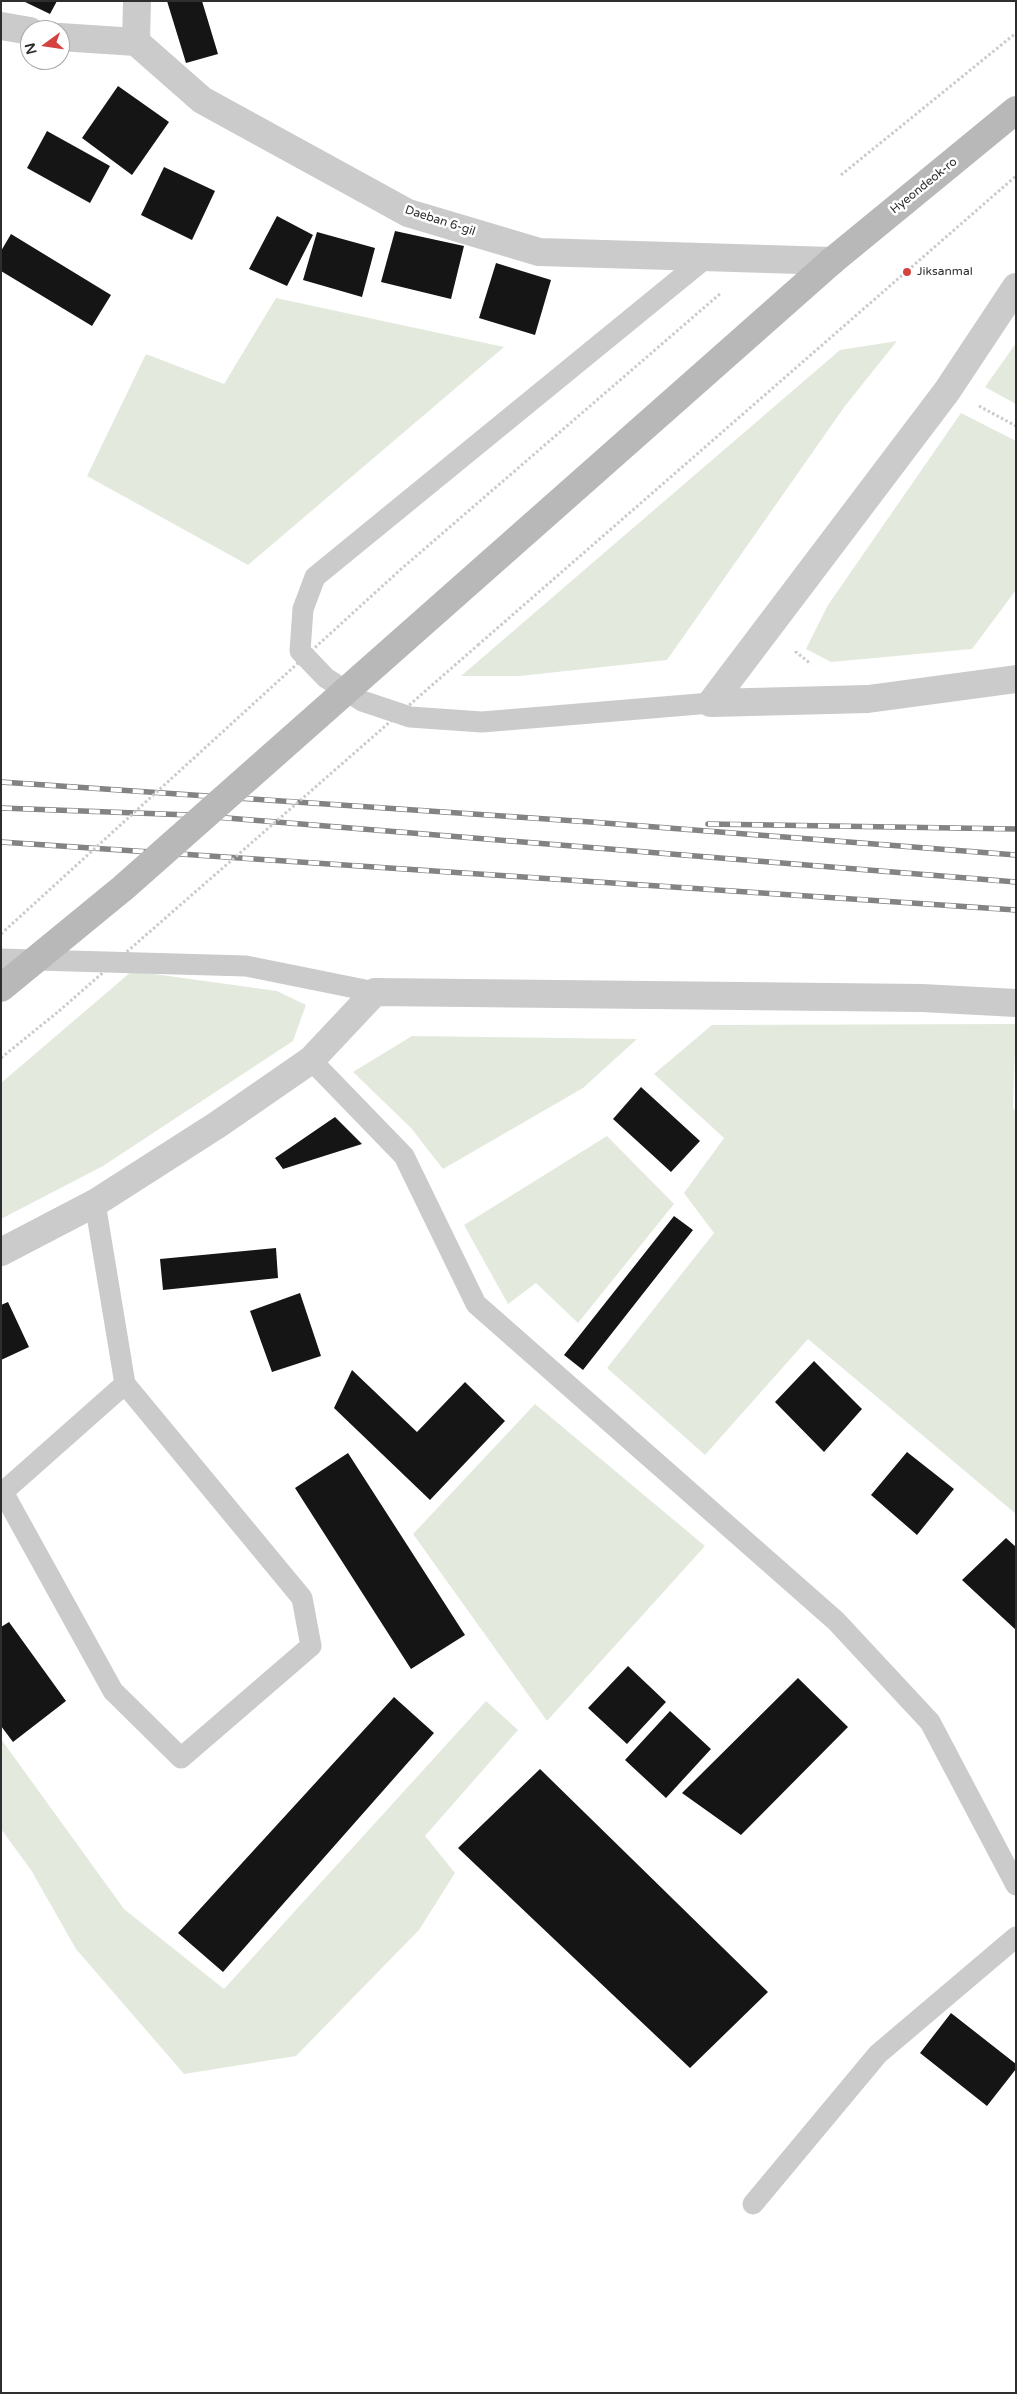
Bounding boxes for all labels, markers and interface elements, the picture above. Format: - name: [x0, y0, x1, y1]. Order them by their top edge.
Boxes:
- north arrow: [20, 20, 70, 70]
- text: N: [21, 41, 41, 56]
- street label: Hyeondeok-ro: [888, 155, 960, 217]
- street label: Daeban 6-gil: [403, 203, 477, 239]
- place label: Jiksanmal: [917, 265, 973, 279]
- marker: Jiksanmal: [901, 266, 913, 278]

